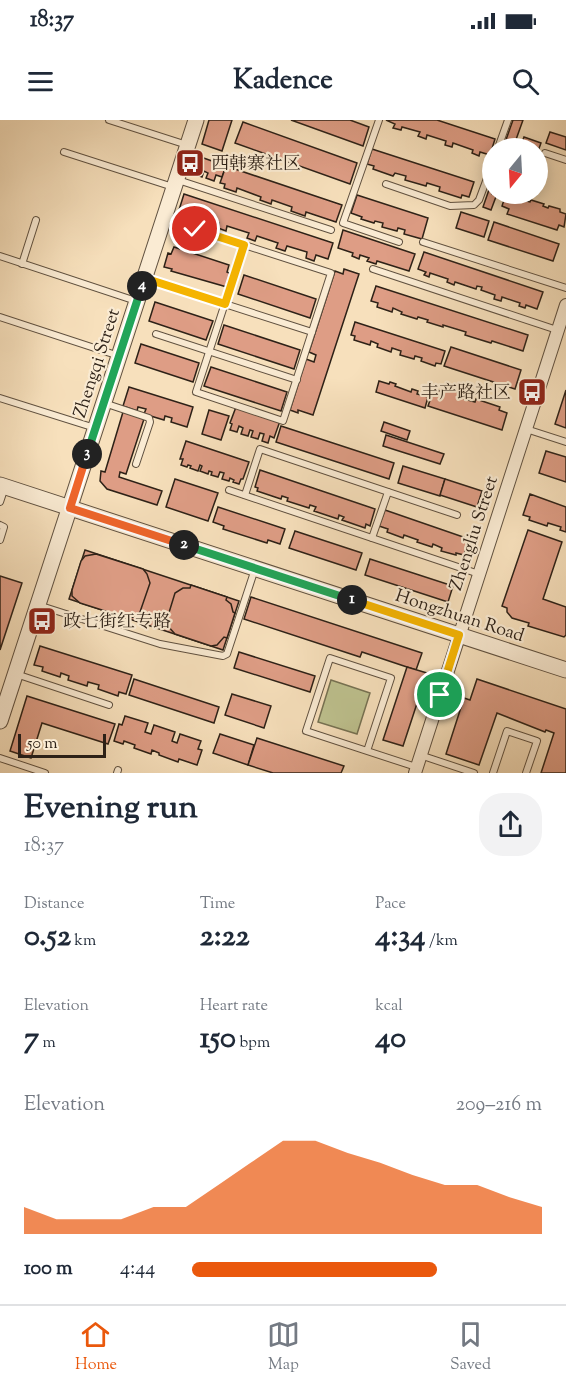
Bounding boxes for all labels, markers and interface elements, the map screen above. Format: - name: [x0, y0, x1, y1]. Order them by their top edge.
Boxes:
- text: 18:37: [30, 5, 74, 37]
- text: Kadence: [233, 62, 333, 101]
- icon: menu: [24, 65, 57, 98]
- icon: search: [509, 65, 542, 98]
- north arrow: [482, 138, 548, 204]
- map controls: [482, 138, 548, 204]
- bus stop icon: 西韩寨社区: [174, 147, 206, 179]
- place label: 西韩寨社区: [211, 152, 301, 178]
- pin: [169, 203, 220, 254]
- icon: check: [178, 212, 211, 245]
- pin: 4: [127, 271, 157, 301]
- text: 4: [138, 274, 146, 297]
- street label: Zhengqi Street: [68, 306, 128, 422]
- bus stop icon: 丰产路社区: [516, 376, 548, 408]
- place label: 丰产路社区: [421, 381, 511, 407]
- pin: 3: [72, 439, 102, 469]
- text: 3: [84, 442, 90, 465]
- street label: Zhengliu Street: [444, 473, 506, 594]
- pin: 2: [169, 530, 199, 560]
- text: 2: [180, 533, 188, 556]
- street label: Hongzhuan Road: [392, 584, 527, 650]
- pin: 1: [337, 585, 367, 615]
- text: 1: [349, 588, 355, 611]
- bus stop icon: 政七街红专路: [26, 605, 58, 637]
- place label: 政七街红专路: [63, 610, 171, 636]
- pin: [414, 669, 465, 720]
- icon: arrive: [423, 678, 456, 711]
- scale bar: [18, 731, 106, 758]
- text: 50 m: [27, 733, 58, 756]
- text: Evening run: [24, 785, 198, 833]
- button: share: [479, 793, 542, 856]
- text: 18:37: [24, 832, 64, 861]
- text: Distance: [24, 893, 84, 916]
- text: Time: [200, 893, 235, 916]
- text: Pace: [375, 893, 406, 916]
- text: 0.52: [24, 916, 71, 959]
- text: 2:22: [200, 916, 250, 959]
- text: 4:34: [375, 916, 426, 959]
- text: km: [71, 930, 96, 953]
- text: /km: [426, 930, 458, 953]
- text: Elevation: [24, 995, 89, 1018]
- text: Heart rate: [200, 995, 268, 1018]
- text: kcal: [375, 995, 403, 1018]
- text: 7: [24, 1018, 39, 1061]
- text: 150: [200, 1018, 236, 1061]
- text: 40: [375, 1018, 406, 1061]
- text: m: [39, 1032, 56, 1055]
- text: bpm: [236, 1032, 270, 1055]
- text: Elevation: [24, 1091, 105, 1120]
- text: 209–216 m: [456, 1091, 542, 1120]
- text: 100 m: [24, 1255, 73, 1284]
- text: 4:44: [120, 1255, 155, 1284]
- tab: Home: [75, 1318, 117, 1377]
- tab: Map: [267, 1318, 300, 1377]
- tab: Saved: [450, 1318, 491, 1377]

